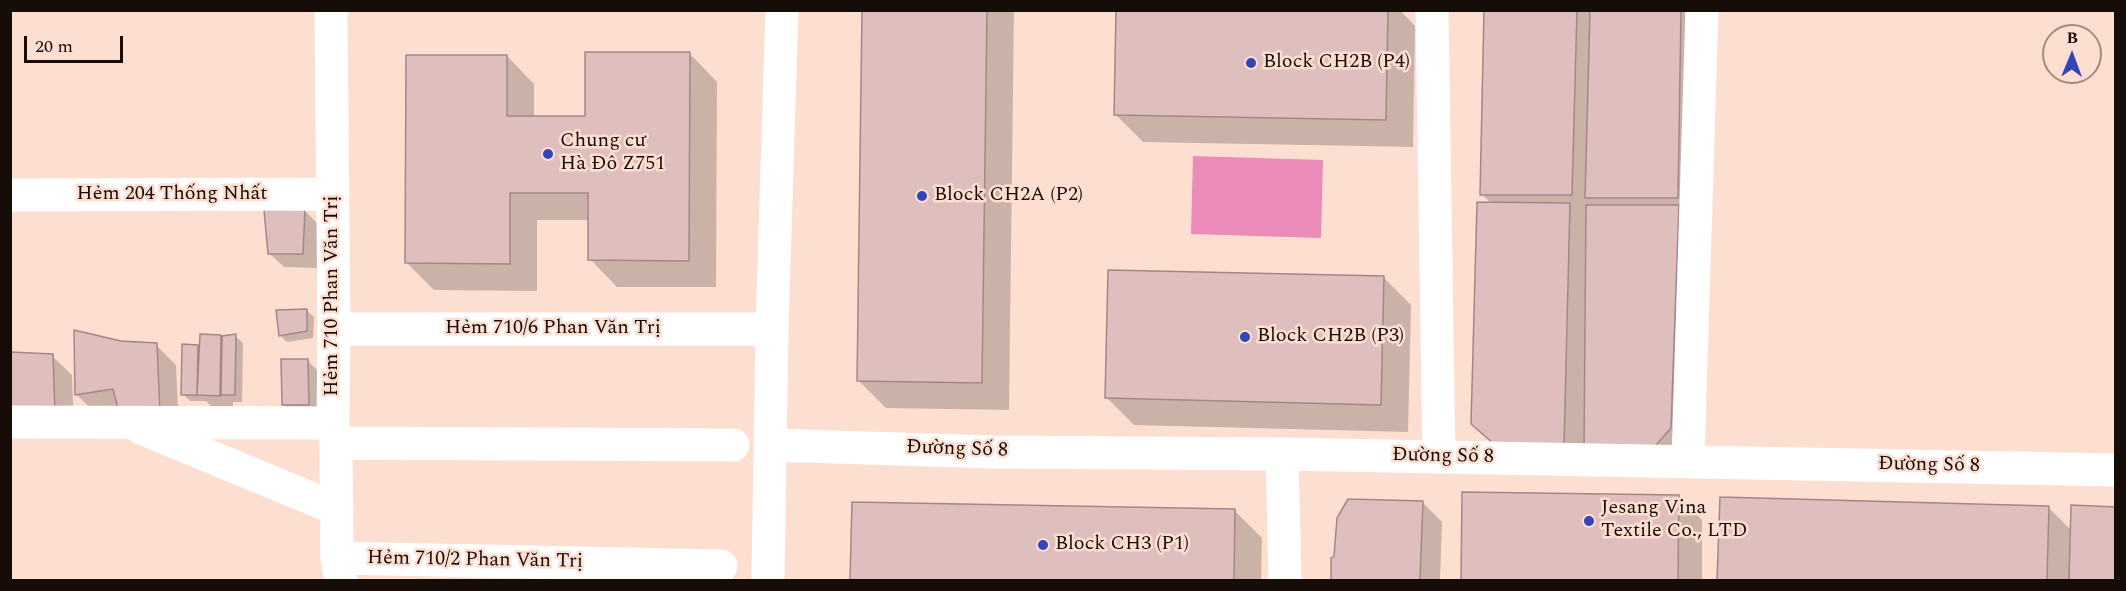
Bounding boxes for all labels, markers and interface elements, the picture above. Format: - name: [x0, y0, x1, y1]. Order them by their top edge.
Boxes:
- scale bar: [27, 24, 126, 62]
- north arrow: [2042, 24, 2102, 84]
- text: B: [2066, 26, 2078, 50]
- text: 20 m: [35, 33, 73, 60]
- place label: Block CH2B (P4): [1263, 51, 1410, 75]
- marker: Block CH2B (P4): [1244, 56, 1258, 70]
- place label: Chung cư Hà Đô Z751: [560, 130, 665, 177]
- marker: Chung cư Hà Đô Z751: [541, 147, 555, 161]
- street label: Hẻm 204 Thống Nhất: [77, 183, 267, 207]
- place label: Block CH2A (P2): [934, 184, 1083, 208]
- marker: Block CH2A (P2): [915, 189, 929, 203]
- street label: Hẻm 710 Phan Văn Trị: [321, 195, 345, 397]
- street label: Hẻm 710/6 Phan Văn Trị: [445, 317, 661, 341]
- place label: Block CH2B (P3): [1257, 325, 1404, 349]
- marker: Block CH2B (P3): [1238, 330, 1252, 344]
- street label: Đường Số 8: [906, 436, 1008, 464]
- street label: Đường Số 8: [1392, 444, 1494, 470]
- street label: Đường Số 8: [1878, 453, 1980, 479]
- place label: Jesang Vina Textile Co., LTD: [1601, 497, 1748, 544]
- marker: Jesang Vina Textile Co., LTD: [1582, 514, 1596, 528]
- place label: Block CH3 (P1): [1055, 533, 1189, 557]
- marker: Block CH3 (P1): [1036, 538, 1050, 552]
- street label: Hẻm 710/2 Phan Văn Trị: [367, 547, 583, 575]

